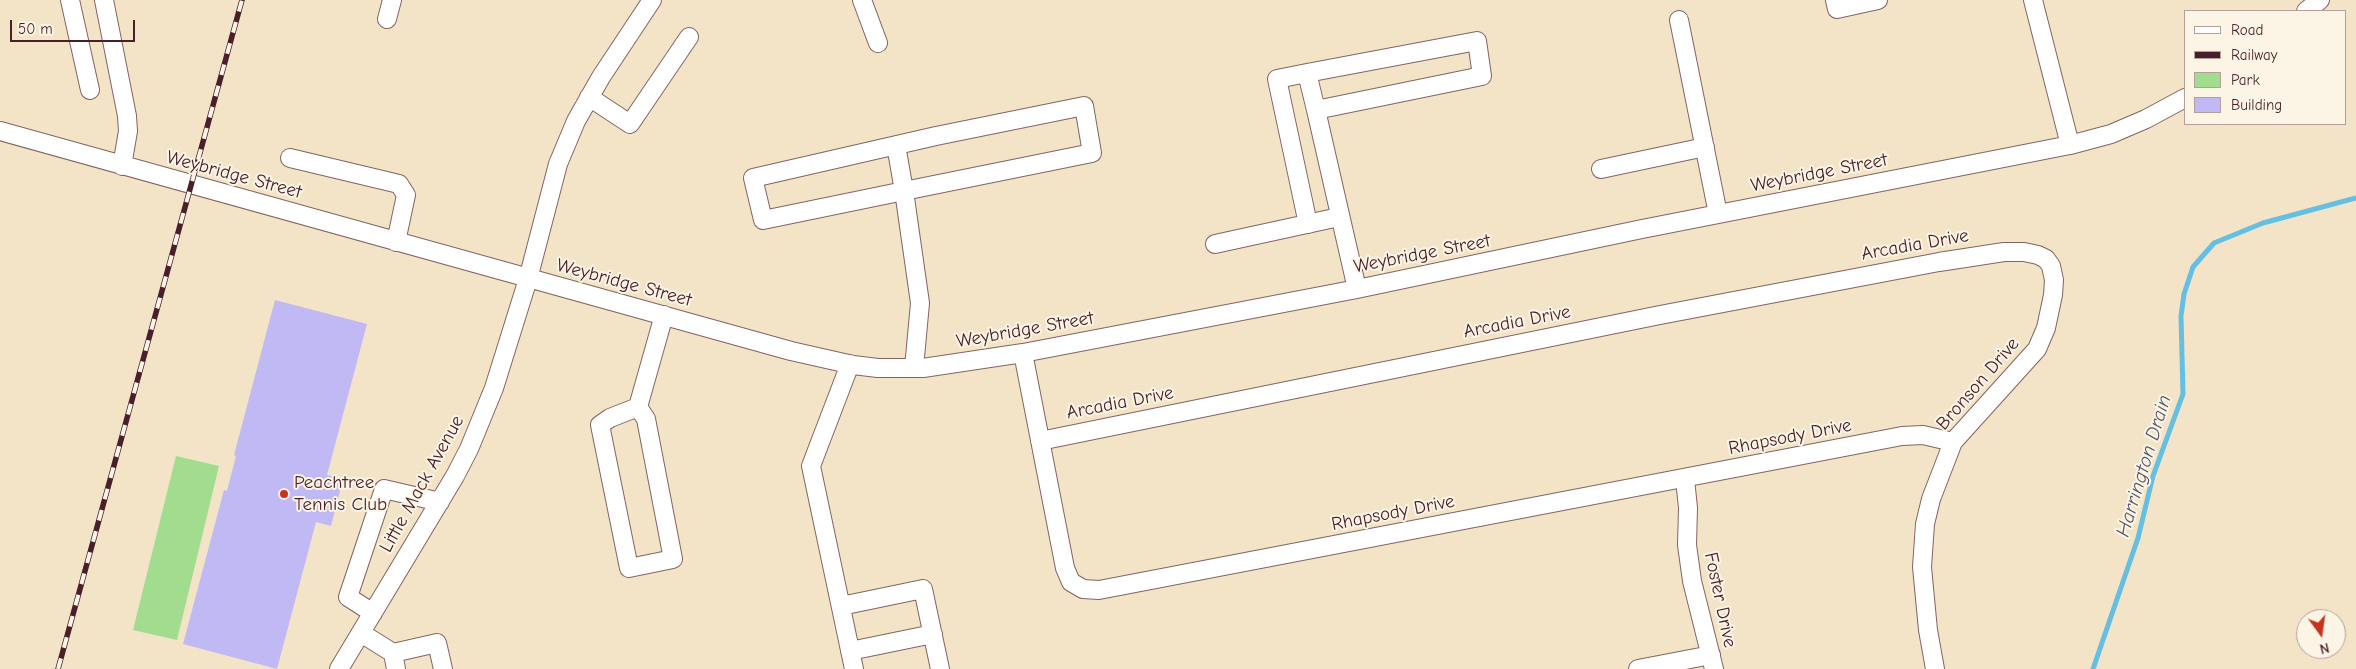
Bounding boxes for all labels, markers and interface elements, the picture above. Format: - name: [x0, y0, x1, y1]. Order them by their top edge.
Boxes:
- scale bar: [12, 10, 138, 42]
- legend: [2184, 10, 2346, 125]
- text: 50 m: [18, 20, 53, 38]
- text: Road: [2231, 21, 2263, 39]
- text: Railway: [2231, 46, 2277, 64]
- text: Park: [2231, 71, 2260, 89]
- text: Building: [2231, 96, 2282, 114]
- street label: Weybridge Street: [164, 146, 304, 204]
- street label: Weybridge Street: [1749, 149, 1889, 197]
- street label: Arcadia Drive: [1860, 224, 1970, 266]
- street label: Weybridge Street: [1352, 230, 1492, 278]
- street label: Weybridge Street: [554, 254, 694, 312]
- street label: Arcadia Drive: [1462, 300, 1572, 344]
- street label: Weybridge Street: [955, 307, 1095, 353]
- street label: Bronson Drive: [1932, 333, 2024, 435]
- street label: Arcadia Drive: [1065, 381, 1175, 425]
- water label: Harrington Drain: [2111, 392, 2177, 540]
- street label: Little Mack Avenue: [375, 412, 469, 556]
- street label: Rhapsody Drive: [1726, 414, 1854, 460]
- place label: Peachtree Tennis Club: [294, 472, 387, 516]
- marker: Peachtree Tennis Club: [278, 488, 290, 500]
- street label: Rhapsody Drive: [1329, 490, 1457, 536]
- street label: Foster Drive: [1699, 550, 1741, 650]
- north arrow: [2296, 609, 2346, 659]
- text: N: [2318, 639, 2331, 657]

